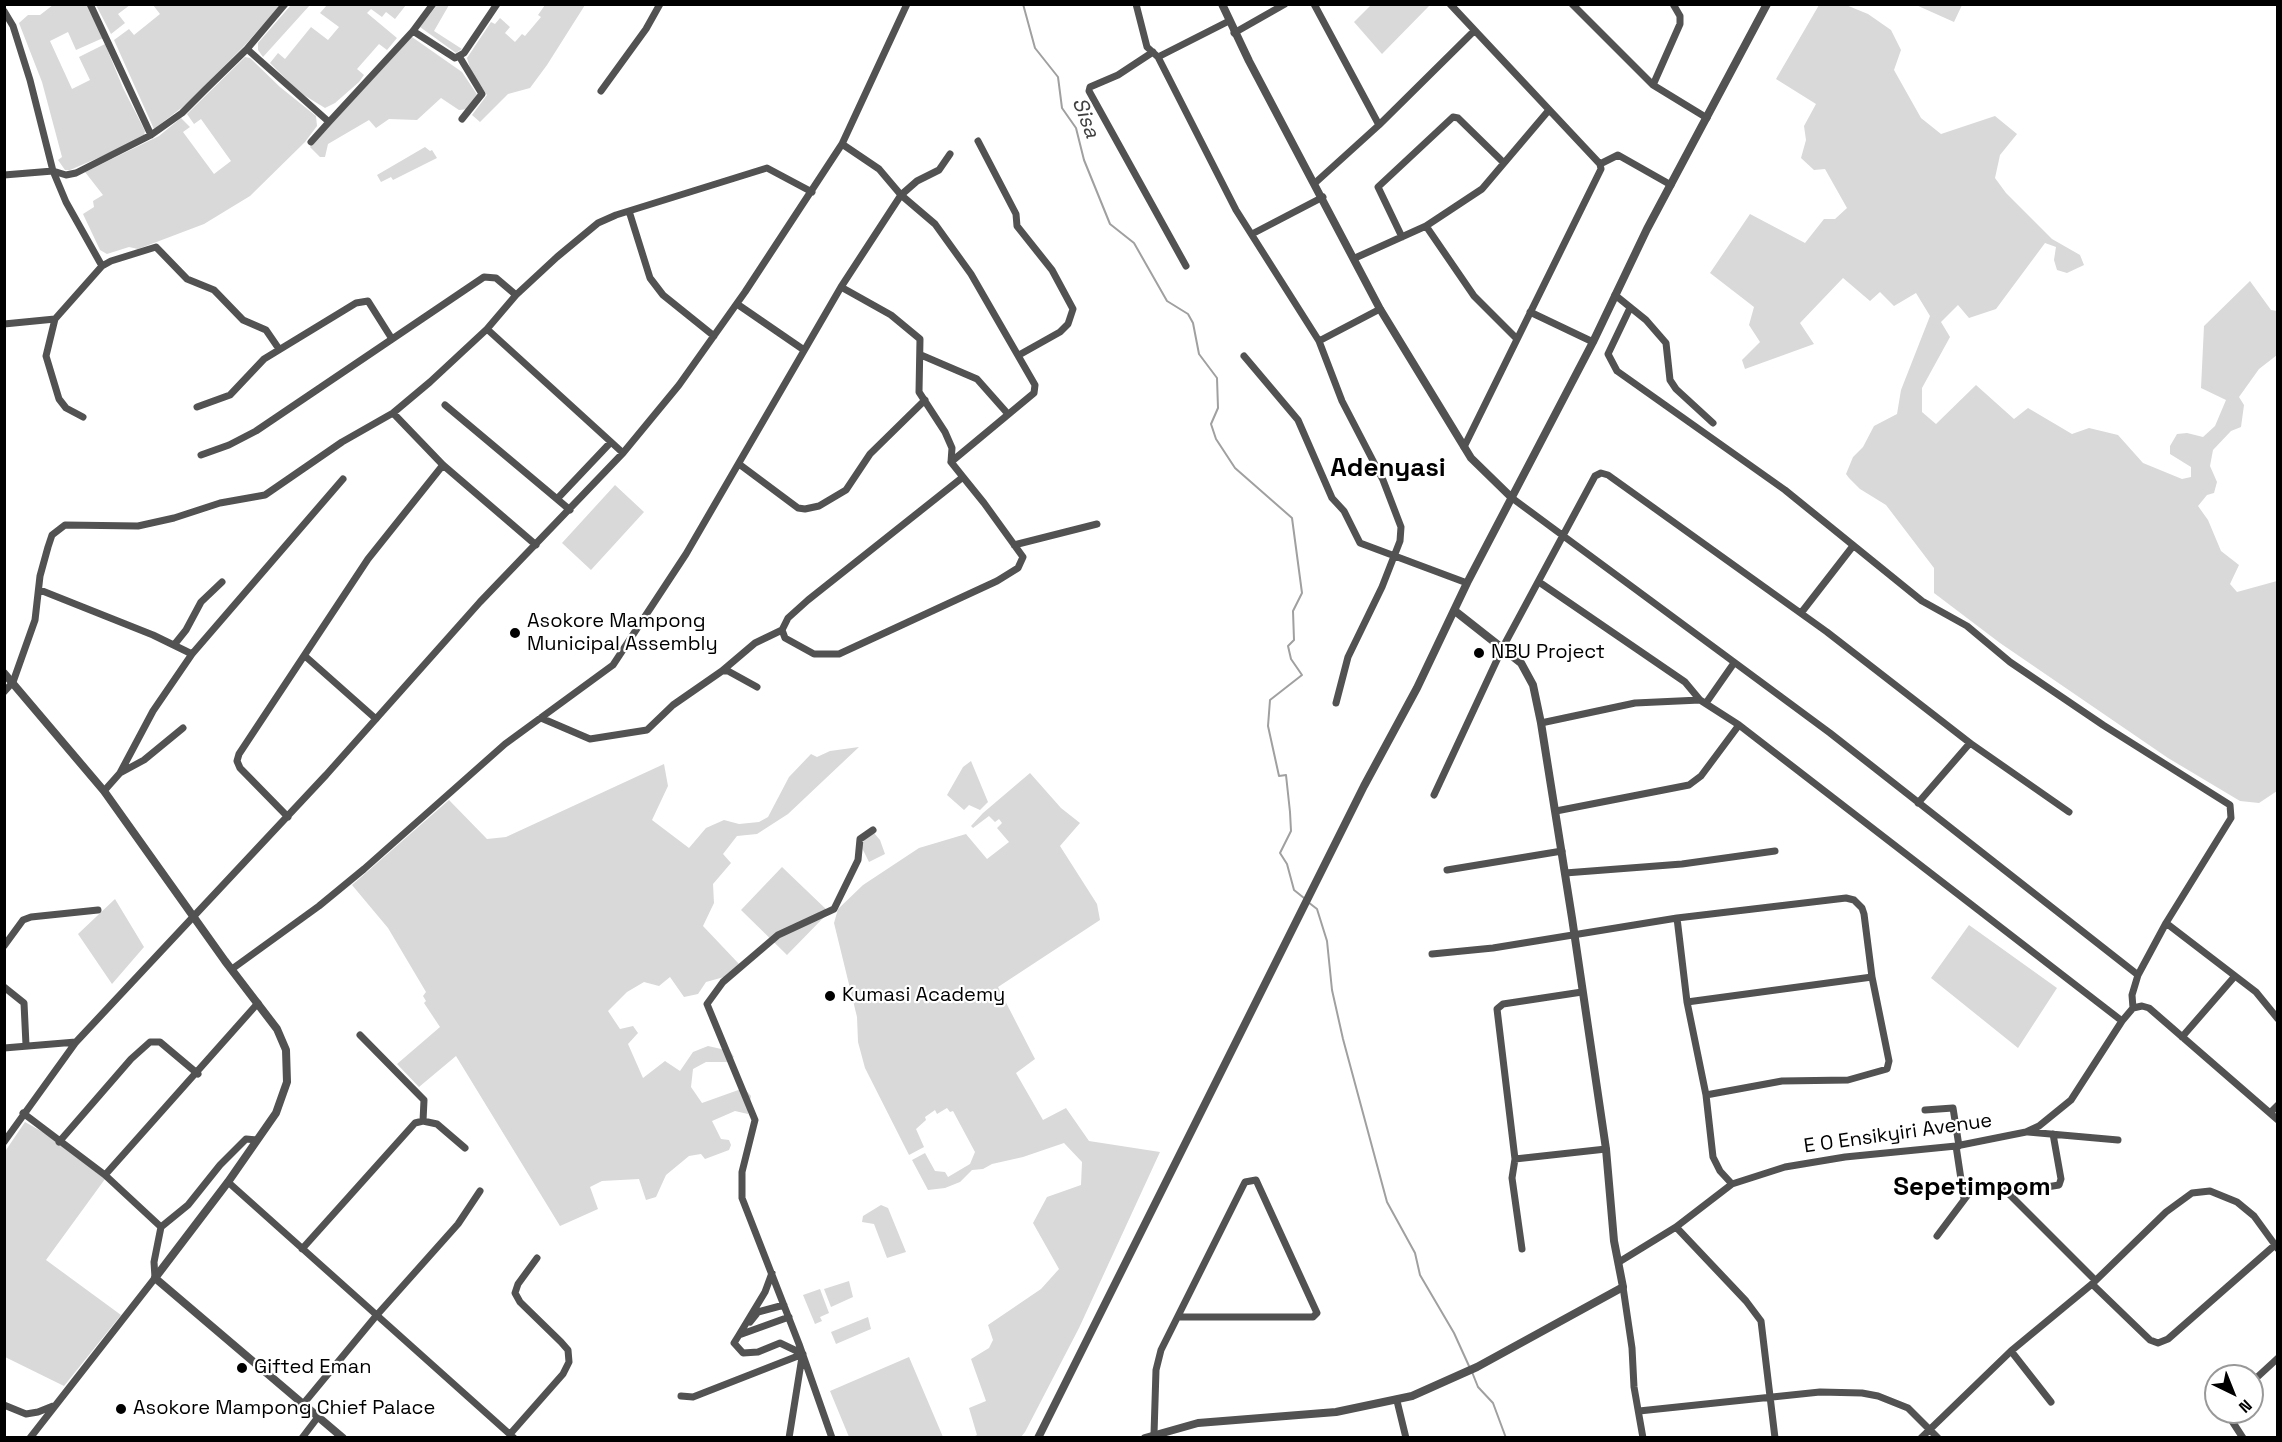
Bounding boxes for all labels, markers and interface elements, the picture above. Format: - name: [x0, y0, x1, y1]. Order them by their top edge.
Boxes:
- water label: Sisa: [1066, 94, 1104, 142]
- district label: Adenyasi: [1330, 453, 1446, 485]
- place label: Asokore Mampong Municipal Assembly: [527, 610, 718, 657]
- marker: Asokore Mampong Municipal Assembly: [508, 626, 522, 640]
- place label: NBU Project: [1491, 641, 1605, 665]
- marker: NBU Project: [1472, 646, 1486, 660]
- place label: Kumasi Academy: [842, 984, 1005, 1008]
- marker: Kumasi Academy: [823, 989, 837, 1003]
- street label: E O Ensikyiri Avenue: [1802, 1109, 1994, 1159]
- district label: Sepetimpom: [1893, 1172, 2051, 1204]
- place label: Gifted Eman: [254, 1356, 372, 1380]
- marker: Gifted Eman: [235, 1361, 249, 1375]
- north arrow: [2204, 1364, 2264, 1424]
- text: N: [2234, 1395, 2256, 1417]
- place label: Asokore Mampong Chief Palace: [133, 1397, 435, 1421]
- marker: Asokore Mampong Chief Palace: [114, 1402, 128, 1416]

